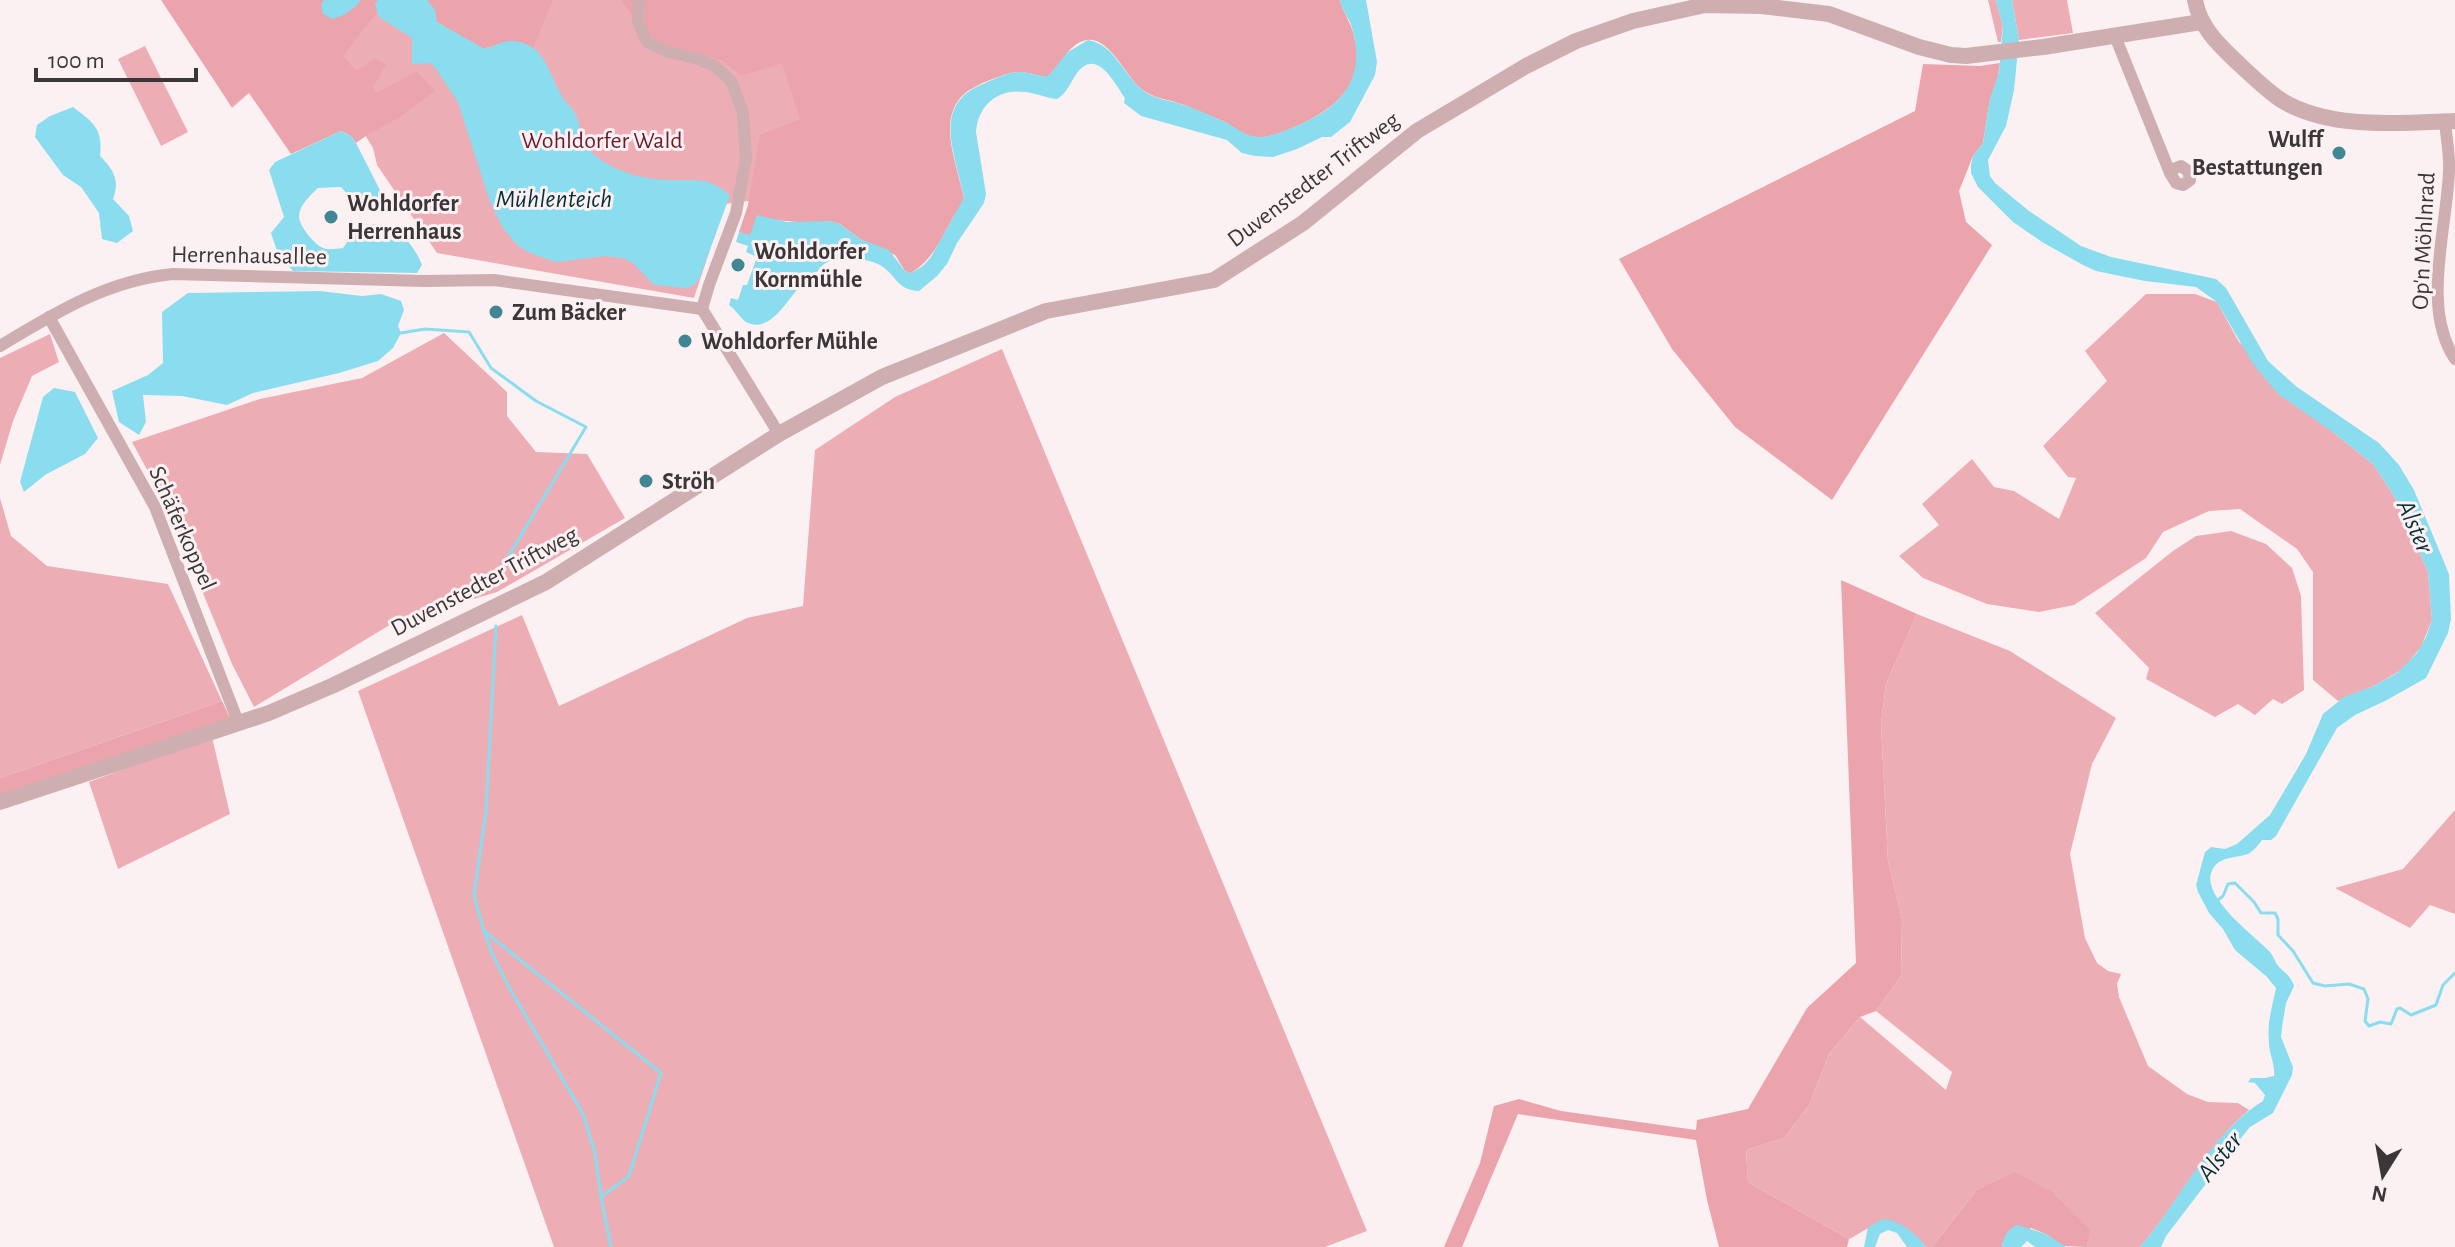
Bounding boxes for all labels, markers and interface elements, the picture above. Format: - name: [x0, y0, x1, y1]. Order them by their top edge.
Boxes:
- scale bar: [36, 32, 196, 82]
- text: 100 m: [48, 49, 105, 73]
- street label: Duvenstedter Triftweg: [1223, 108, 1404, 252]
- place label: Wulff Bestattungen: [2192, 128, 2325, 180]
- park label: Wohldorfer Wald: [521, 129, 683, 153]
- marker: Wulff Bestattungen: [2330, 144, 2348, 162]
- street label: Op'n Möhlnrad: [2408, 172, 2440, 310]
- water label: Mühlenteich: [496, 186, 612, 212]
- place label: Wohldorfer Herrenhaus: [347, 192, 461, 244]
- marker: Wohldorfer Herrenhaus: [322, 208, 340, 226]
- place label: Wohldorfer Kornmühle: [754, 240, 866, 292]
- street label: Herrenhausallee: [171, 243, 327, 269]
- marker: Wohldorfer Kornmühle: [729, 256, 747, 274]
- place label: Zum Bäcker: [512, 301, 627, 325]
- marker: Zum Bäcker: [487, 303, 505, 321]
- place label: Wohldorfer Mühle: [701, 330, 878, 354]
- marker: Wohldorfer Mühle: [676, 332, 694, 350]
- street label: Schäferkoppel: [144, 463, 220, 594]
- place label: Ströh: [662, 470, 715, 494]
- marker: Ströh: [637, 472, 655, 490]
- water label: Alster: [2392, 495, 2439, 558]
- street label: Duvenstedter Triftweg: [387, 522, 582, 641]
- water label: Alster: [2192, 1126, 2248, 1187]
- north arrow: [2343, 1135, 2423, 1215]
- text: N: [2370, 1181, 2389, 1206]

